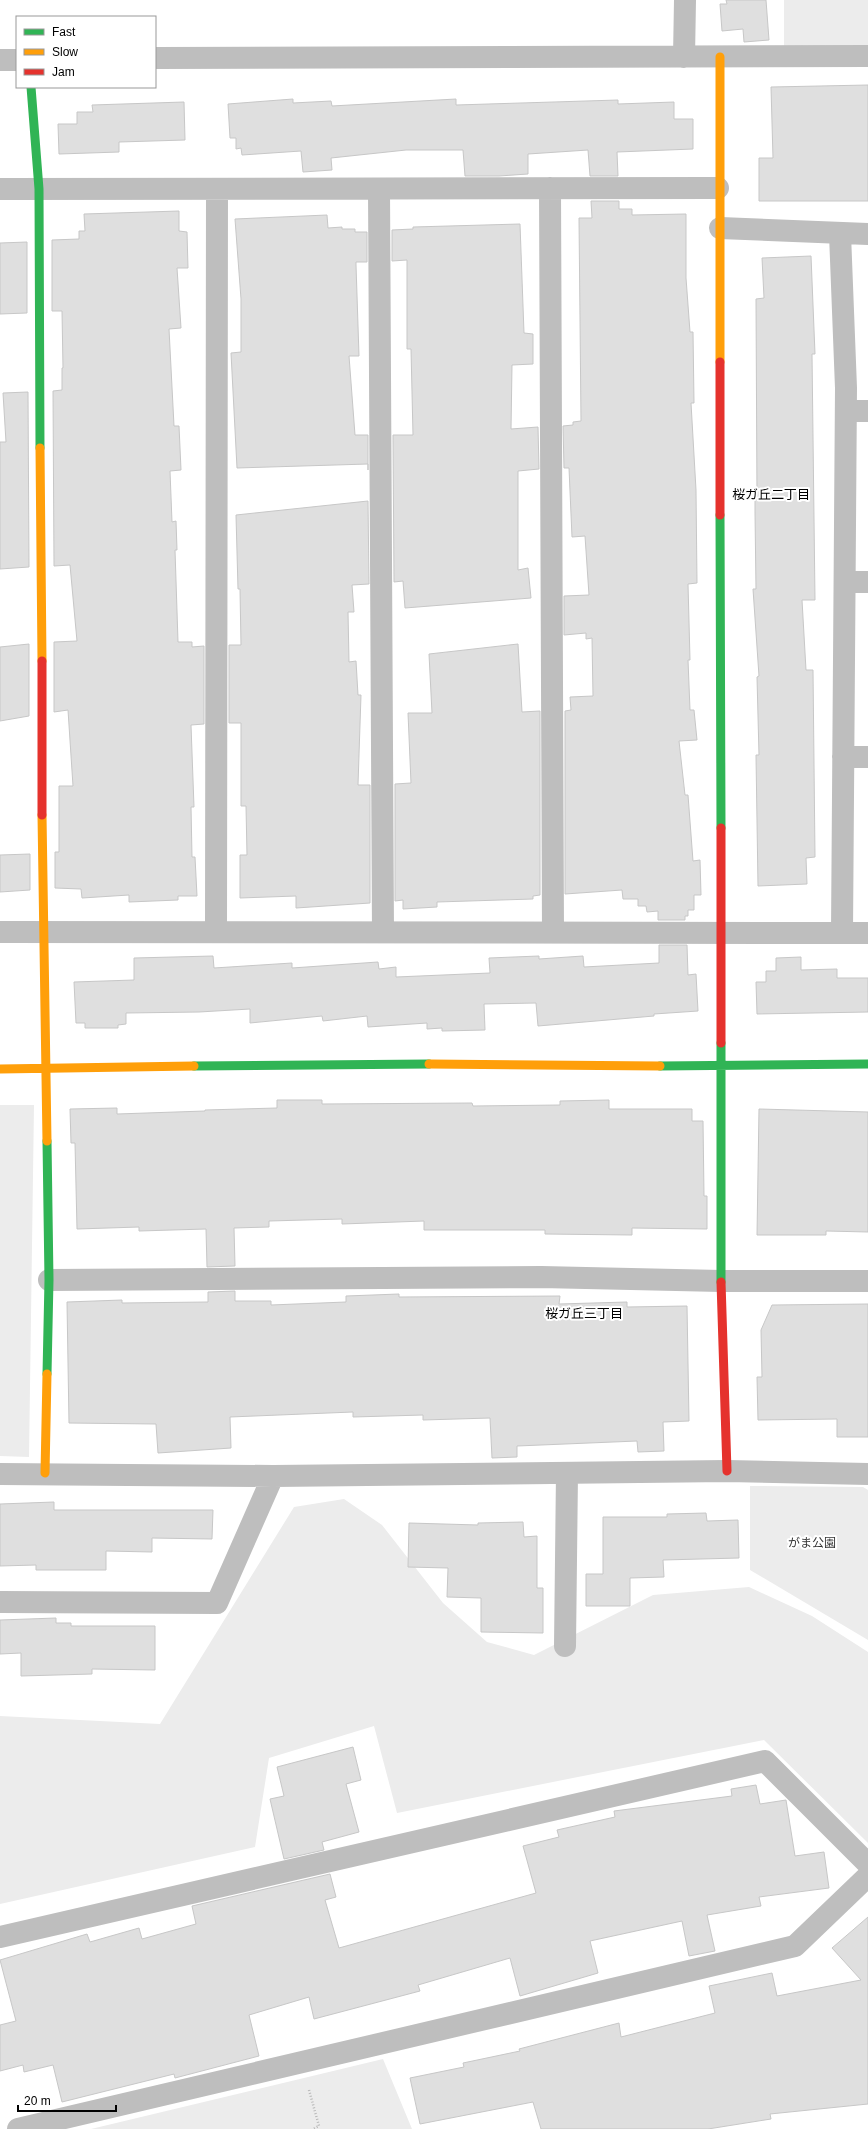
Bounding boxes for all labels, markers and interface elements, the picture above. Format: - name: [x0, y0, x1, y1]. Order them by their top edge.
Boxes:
- legend: [16, 16, 156, 88]
- text: Fast: [52, 25, 76, 39]
- text: Slow: [52, 45, 78, 59]
- text: Jam: [52, 65, 75, 79]
- district label: 桜ガ丘二丁目: [732, 487, 810, 502]
- district label: 桜ガ丘三丁目: [545, 1306, 623, 1321]
- park label: がま公園: [788, 1536, 836, 1550]
- scale bar: [18, 2087, 116, 2113]
- text: 20 m: [24, 2094, 51, 2108]

